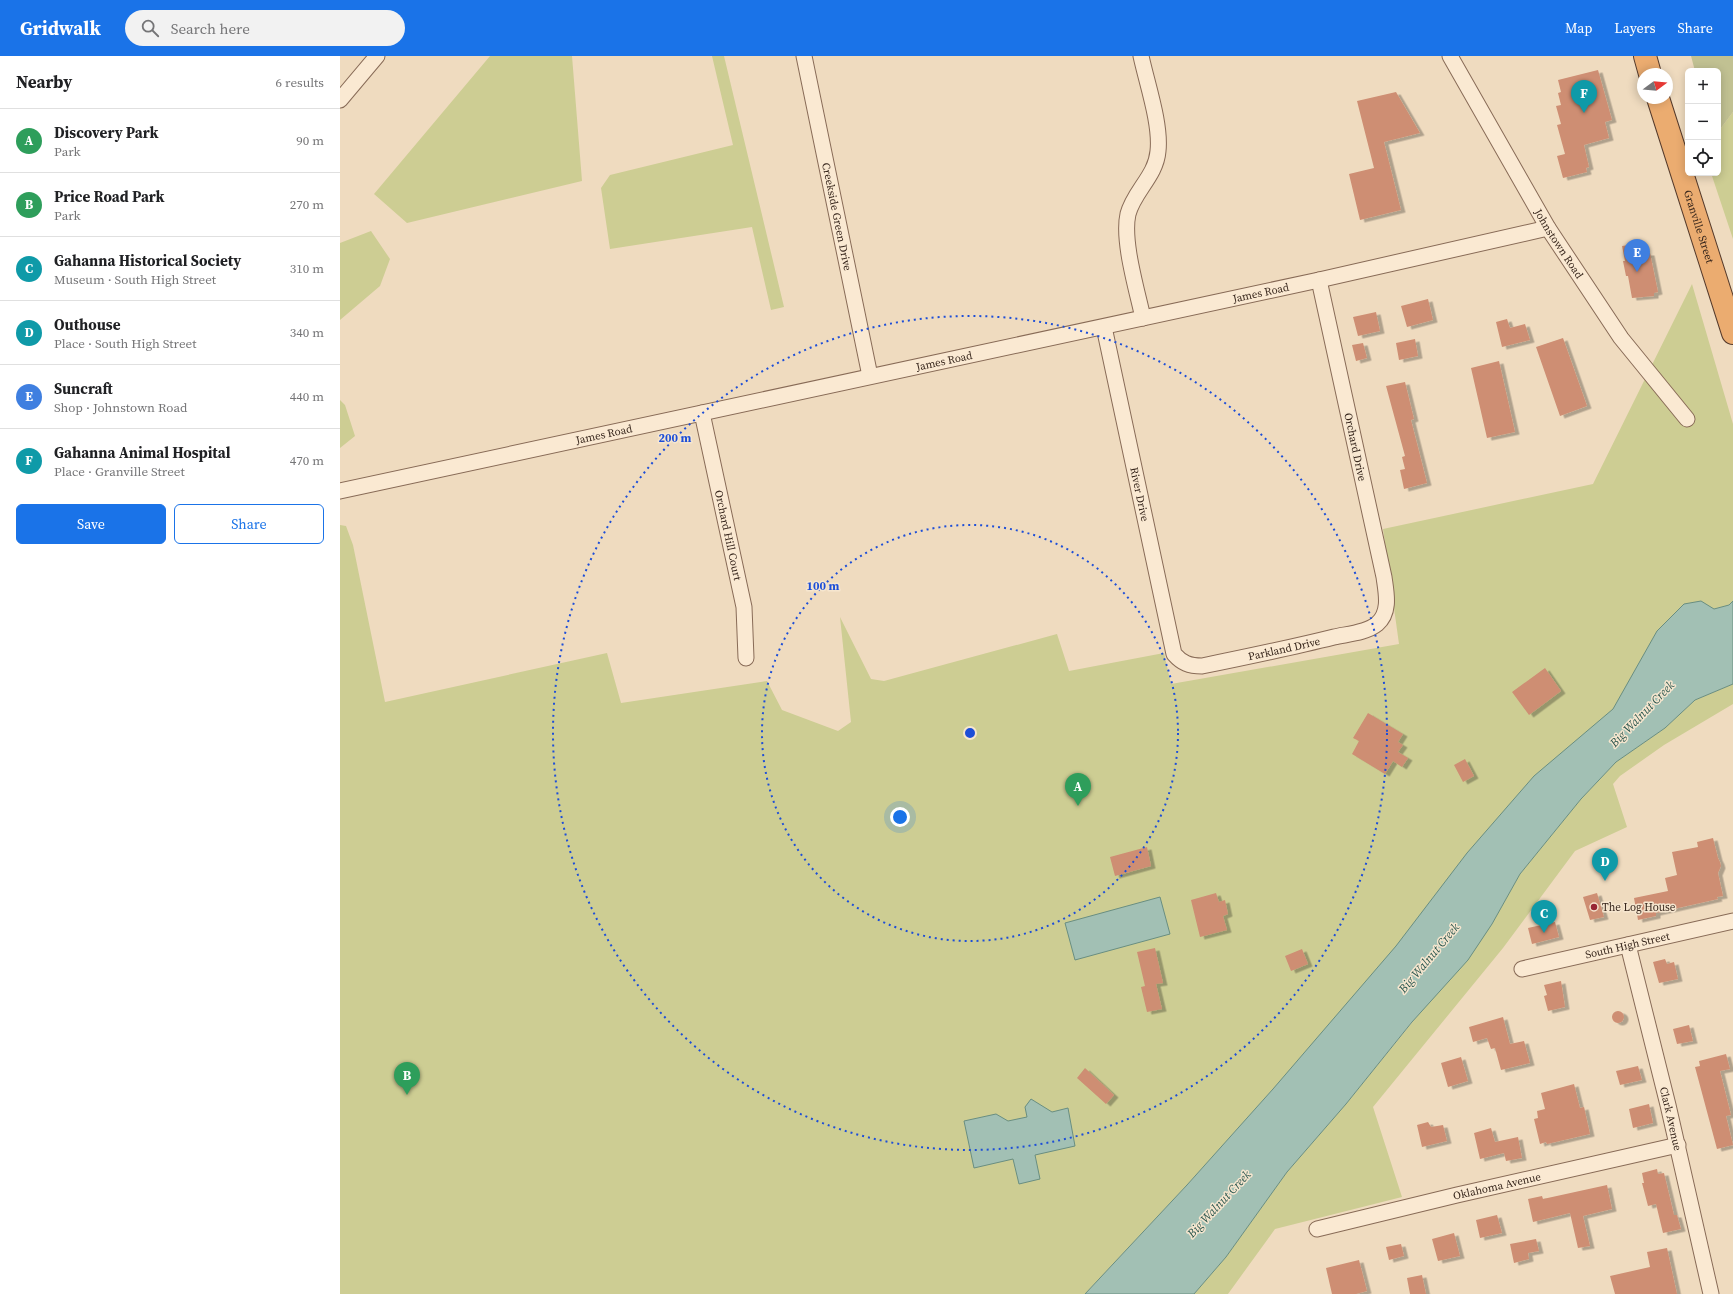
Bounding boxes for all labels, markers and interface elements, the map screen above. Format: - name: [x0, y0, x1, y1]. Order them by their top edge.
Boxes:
- search box: [125, 10, 405, 46]
- text: Gridwalk: [20, 15, 101, 41]
- icon: search: [139, 17, 161, 39]
- text: Search here: [171, 18, 250, 39]
- text: Map: [1565, 18, 1592, 38]
- text: Layers: [1614, 18, 1656, 38]
- text: Share: [1678, 18, 1713, 38]
- north arrow: [1637, 68, 1673, 104]
- map controls: [1685, 68, 1721, 176]
- button: +: [1685, 68, 1721, 104]
- text: Nearby: [16, 70, 72, 94]
- text: 6 results: [276, 74, 324, 91]
- pin: F: [1571, 80, 1597, 113]
- button: −: [1685, 104, 1721, 140]
- text: Discovery Park: [54, 122, 158, 143]
- text: A: [25, 132, 33, 149]
- text: 90 m: [296, 132, 324, 149]
- button: locate: [1685, 140, 1721, 176]
- text: Park: [54, 143, 81, 160]
- street label: Creekside Green Drive: [819, 161, 856, 272]
- text: Price Road Park: [54, 186, 164, 207]
- street label: Granville Street: [1680, 188, 1718, 266]
- text: B: [25, 196, 33, 213]
- text: 270 m: [290, 196, 324, 213]
- street label: Johnstown Road: [1531, 205, 1587, 282]
- text: Park: [54, 207, 81, 224]
- pin: E: [1624, 239, 1650, 272]
- text: Gahanna Historical Society: [54, 250, 241, 271]
- text: C: [25, 260, 33, 277]
- text: 310 m: [290, 260, 324, 277]
- text: Museum · South High Street: [54, 271, 216, 288]
- street label: James Road: [1230, 279, 1291, 306]
- text: Outhouse: [54, 314, 121, 335]
- text: D: [24, 324, 34, 341]
- text: 340 m: [290, 324, 324, 341]
- text: Place · South High Street: [54, 335, 196, 352]
- street label: James Road: [914, 347, 974, 374]
- text: Suncraft: [54, 378, 113, 399]
- text: E: [25, 388, 33, 405]
- text: 440 m: [290, 388, 324, 405]
- text: Shop · Johnstown Road: [54, 399, 187, 416]
- street label: Orchard Drive: [1340, 411, 1370, 483]
- street label: James Road: [573, 421, 634, 448]
- text: 200 m: [659, 430, 692, 446]
- text: Gahanna Animal Hospital: [54, 442, 231, 463]
- text: F: [25, 452, 33, 469]
- text: 470 m: [290, 452, 324, 469]
- text: Place · Granville Street: [54, 463, 185, 480]
- street label: River Drive: [1127, 466, 1153, 523]
- street label: Orchard Hill Court: [711, 489, 746, 582]
- button: Save: [16, 504, 166, 544]
- button: Share: [174, 504, 324, 544]
- text: 100 m: [807, 578, 840, 594]
- street label: Parkland Drive: [1247, 633, 1322, 664]
- water label: Big Walnut Creek: [1606, 677, 1678, 751]
- centre of rings: [963, 726, 977, 740]
- pin: A: [1065, 773, 1091, 806]
- your location: [890, 807, 910, 827]
- pin: D: [1592, 848, 1618, 881]
- pin: C: [1531, 900, 1557, 933]
- place label: The Log House: [1602, 900, 1676, 915]
- marker: The Log House: [1589, 902, 1599, 912]
- water label: Big Walnut Creek: [1394, 920, 1463, 997]
- street label: South High Street: [1584, 928, 1671, 962]
- pin: B: [394, 1062, 420, 1095]
- street label: Clark Avenue: [1656, 1085, 1686, 1152]
- water label: Big Walnut Creek: [1183, 1167, 1255, 1242]
- street label: Oklahoma Avenue: [1452, 1169, 1543, 1203]

